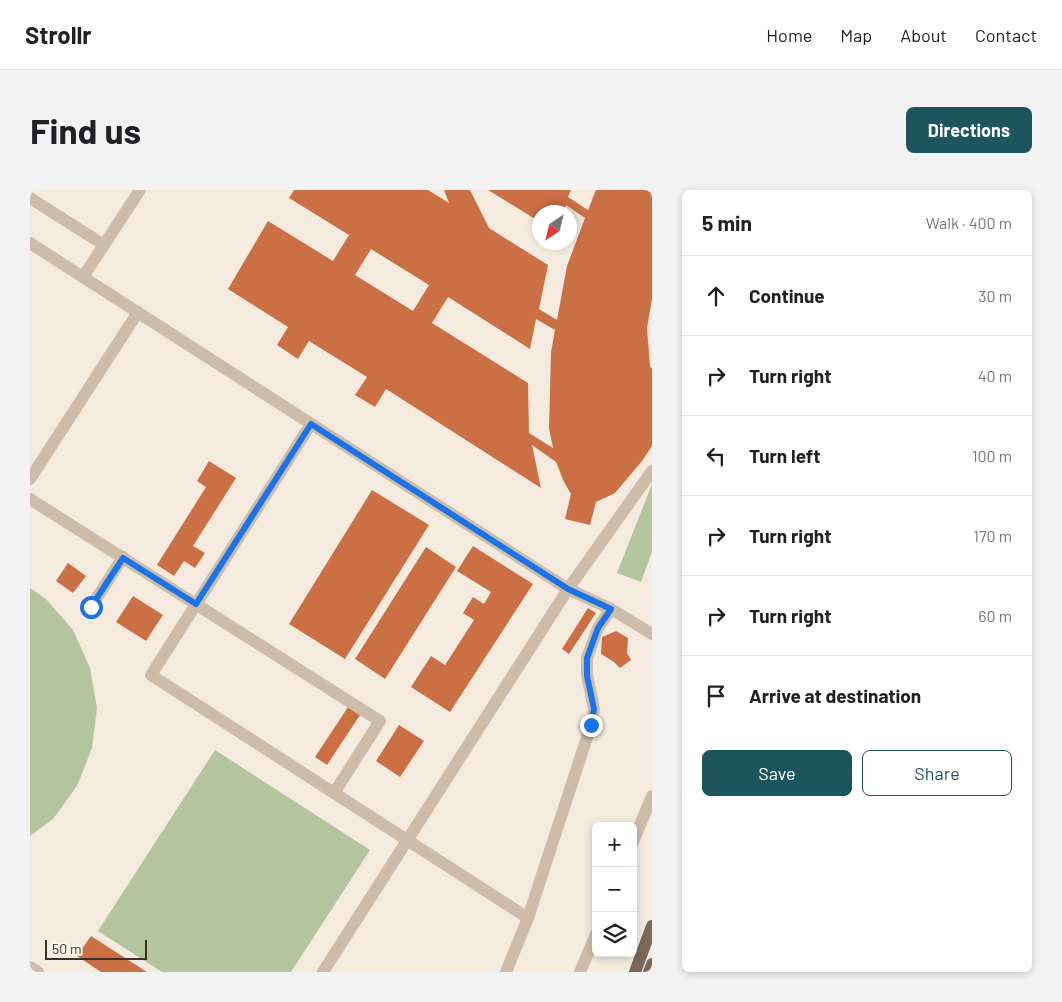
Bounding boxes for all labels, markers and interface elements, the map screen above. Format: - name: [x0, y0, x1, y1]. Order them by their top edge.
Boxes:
- text: Strollr: [25, 20, 92, 49]
- text: Home: [766, 24, 812, 46]
- text: Map: [840, 24, 872, 46]
- text: About: [900, 24, 947, 46]
- text: Contact: [975, 24, 1037, 46]
- button: Directions: [906, 107, 1032, 153]
- text: Find us: [30, 109, 141, 151]
- north arrow: [532, 205, 577, 250]
- text: 5 min: [702, 210, 752, 235]
- text: Walk · 400 m: [926, 213, 1012, 232]
- icon: ahead: [702, 282, 730, 310]
- text: Continue: [749, 284, 825, 307]
- text: 30 m: [978, 286, 1012, 305]
- icon: right: [702, 362, 730, 390]
- text: Turn right: [749, 364, 831, 387]
- text: 40 m: [978, 366, 1012, 385]
- icon: left: [702, 442, 730, 470]
- text: Turn left: [749, 444, 820, 467]
- text: 100 m: [972, 446, 1012, 465]
- icon: right: [702, 522, 730, 550]
- text: Turn right: [749, 524, 831, 547]
- text: 170 m: [973, 526, 1012, 545]
- route start: [80, 596, 103, 619]
- icon: right: [702, 602, 730, 630]
- text: Turn right: [749, 604, 831, 627]
- text: 60 m: [978, 606, 1012, 625]
- icon: arrive: [702, 682, 730, 710]
- text: Arrive at destination: [749, 684, 921, 707]
- route end: [580, 714, 603, 737]
- button: Save: [702, 750, 852, 796]
- button: Share: [862, 750, 1012, 796]
- map controls: [592, 822, 637, 957]
- button: +: [592, 822, 637, 867]
- button: −: [592, 867, 637, 912]
- button: layers: [592, 912, 637, 957]
- scale bar: [45, 937, 148, 960]
- text: 50 m: [52, 940, 81, 957]

